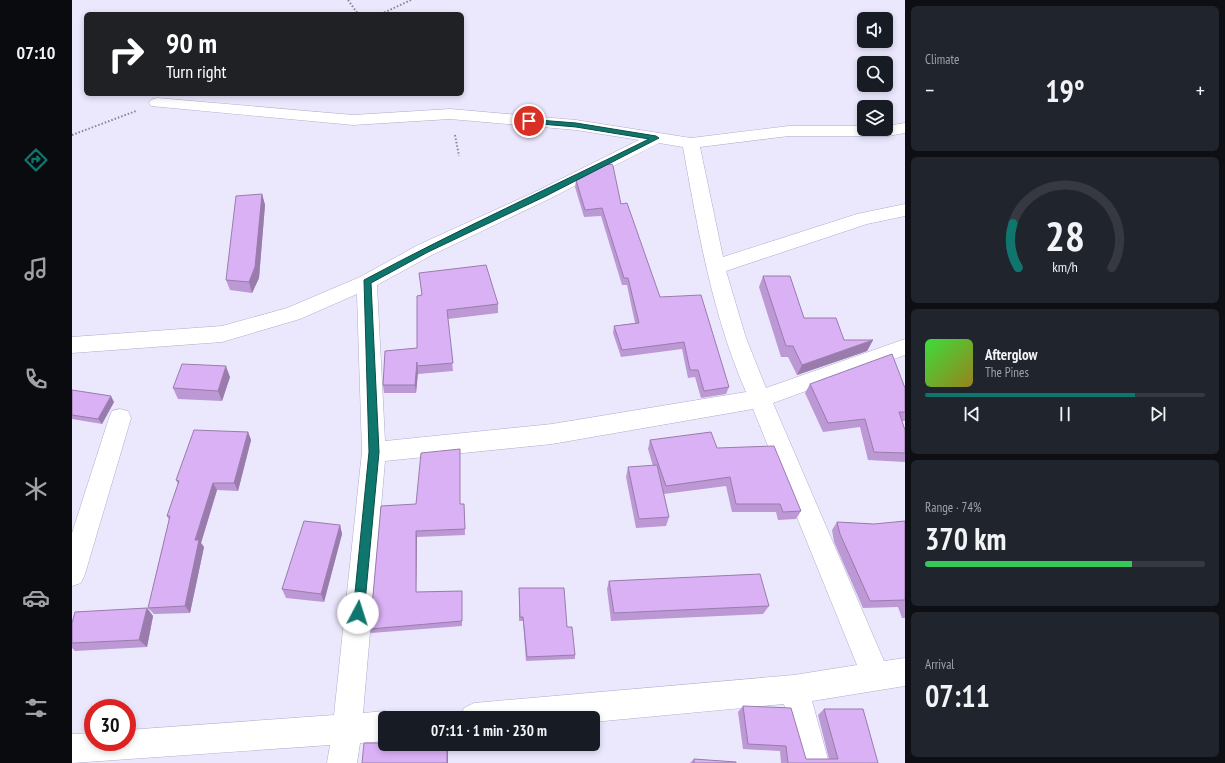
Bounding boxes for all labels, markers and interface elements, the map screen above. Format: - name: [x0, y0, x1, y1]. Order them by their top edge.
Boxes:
- map controls: [857, 12, 893, 136]
- button: sound: [857, 12, 893, 48]
- text: 90 m: [166, 24, 217, 61]
- icon: right: [100, 28, 152, 80]
- text: 07:10: [17, 41, 55, 64]
- text: Climate: [925, 51, 959, 68]
- button: search: [857, 56, 893, 92]
- text: Turn right: [166, 60, 226, 83]
- text: 19°: [1045, 71, 1085, 110]
- text: −: [925, 76, 934, 104]
- text: +: [1196, 76, 1205, 104]
- button: layers: [857, 100, 893, 136]
- pin: [512, 104, 546, 138]
- icon: arrive: [518, 110, 540, 132]
- icon: directions: [22, 146, 50, 174]
- text: 28: [1045, 209, 1085, 262]
- icon: music: [22, 255, 50, 283]
- text: km/h: [1052, 257, 1078, 276]
- text: Afterglow: [985, 345, 1037, 364]
- text: The Pines: [985, 364, 1029, 381]
- icon: phone: [22, 365, 50, 393]
- icon: previous: [961, 403, 983, 425]
- icon: pause: [1054, 403, 1076, 425]
- icon: next: [1147, 403, 1169, 425]
- icon: climate: [22, 475, 50, 503]
- text: Range · 74%: [925, 499, 981, 516]
- text: 370 km: [925, 519, 1006, 558]
- icon: car: [22, 584, 50, 612]
- position arrow: [337, 592, 379, 634]
- text: Arrival: [925, 656, 954, 673]
- text: 07:11: [925, 676, 990, 715]
- icon: filters: [22, 694, 50, 722]
- speed limit sign: 30: [84, 699, 136, 751]
- text: 07:11 · 1 min · 230 m: [431, 721, 547, 740]

